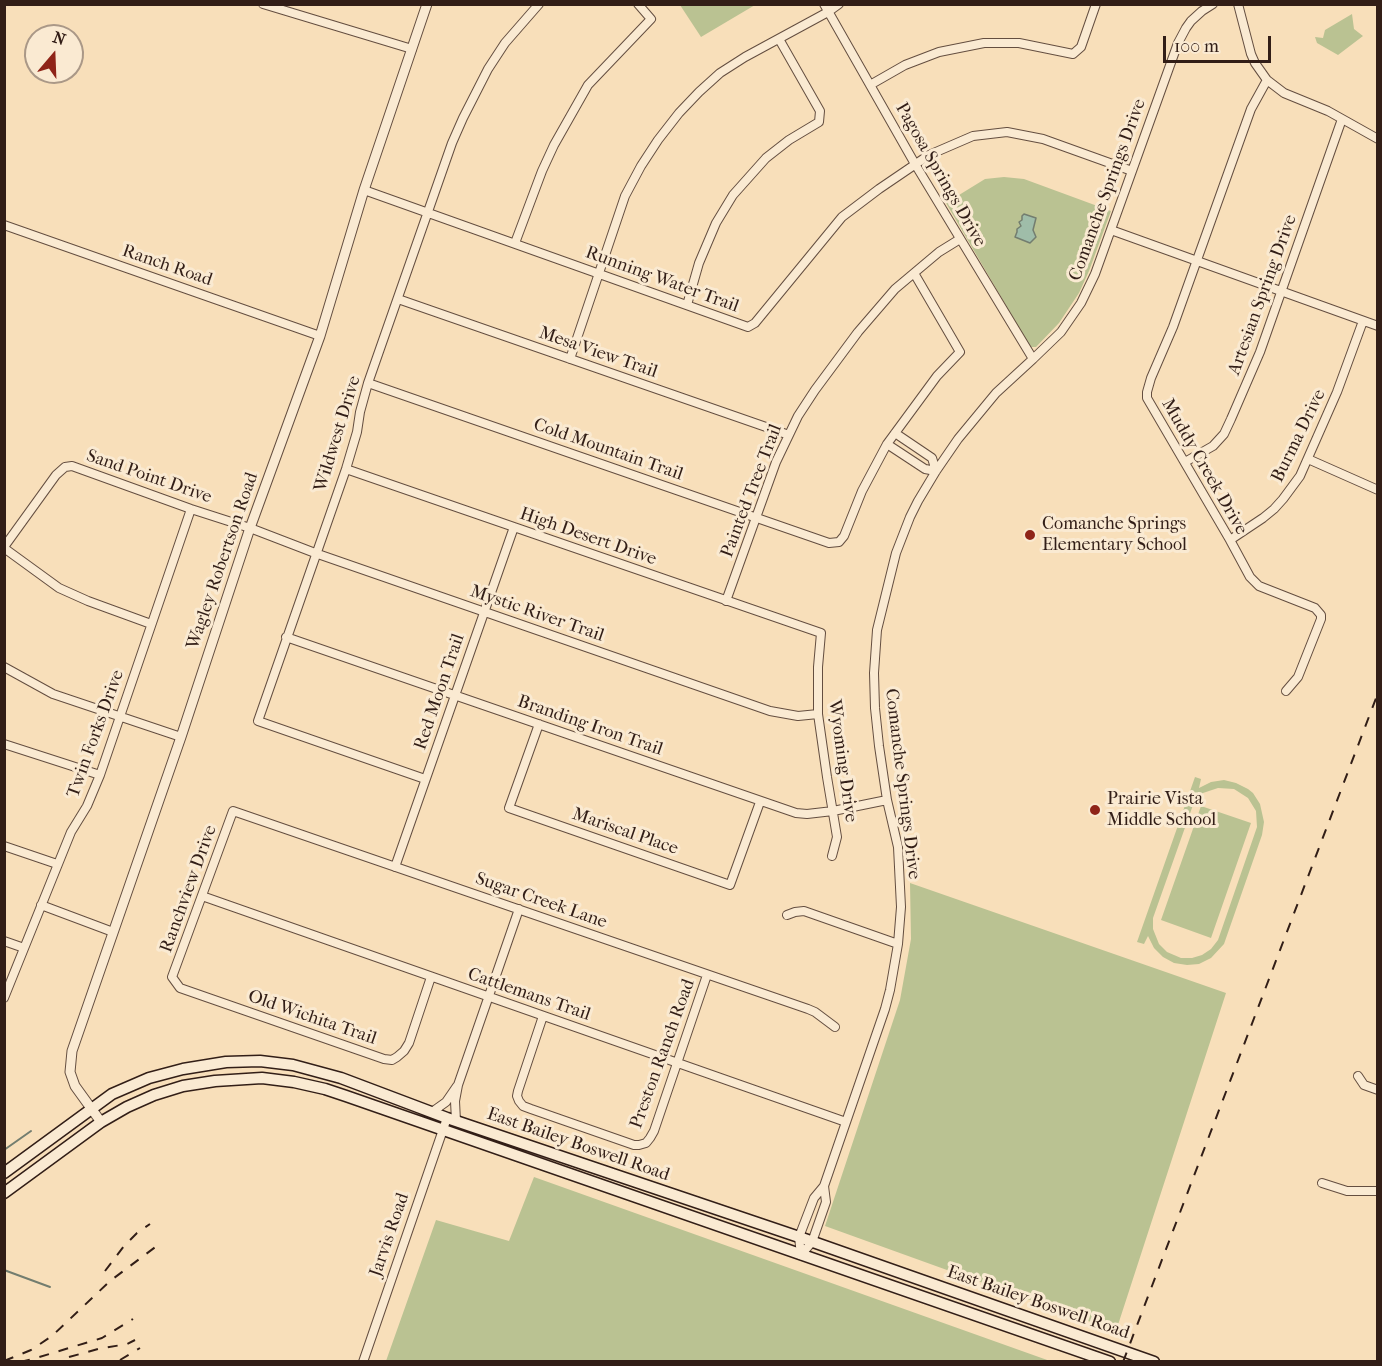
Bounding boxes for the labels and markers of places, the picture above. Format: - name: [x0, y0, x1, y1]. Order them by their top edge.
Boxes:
- place label: Comanche Springs Elementary School: [1042, 514, 1187, 556]
- marker: Comanche Springs Elementary School: [1023, 528, 1037, 542]
- place label: Prairie Vista Middle School: [1107, 789, 1216, 832]
- marker: Prairie Vista Middle School: [1088, 803, 1102, 817]

